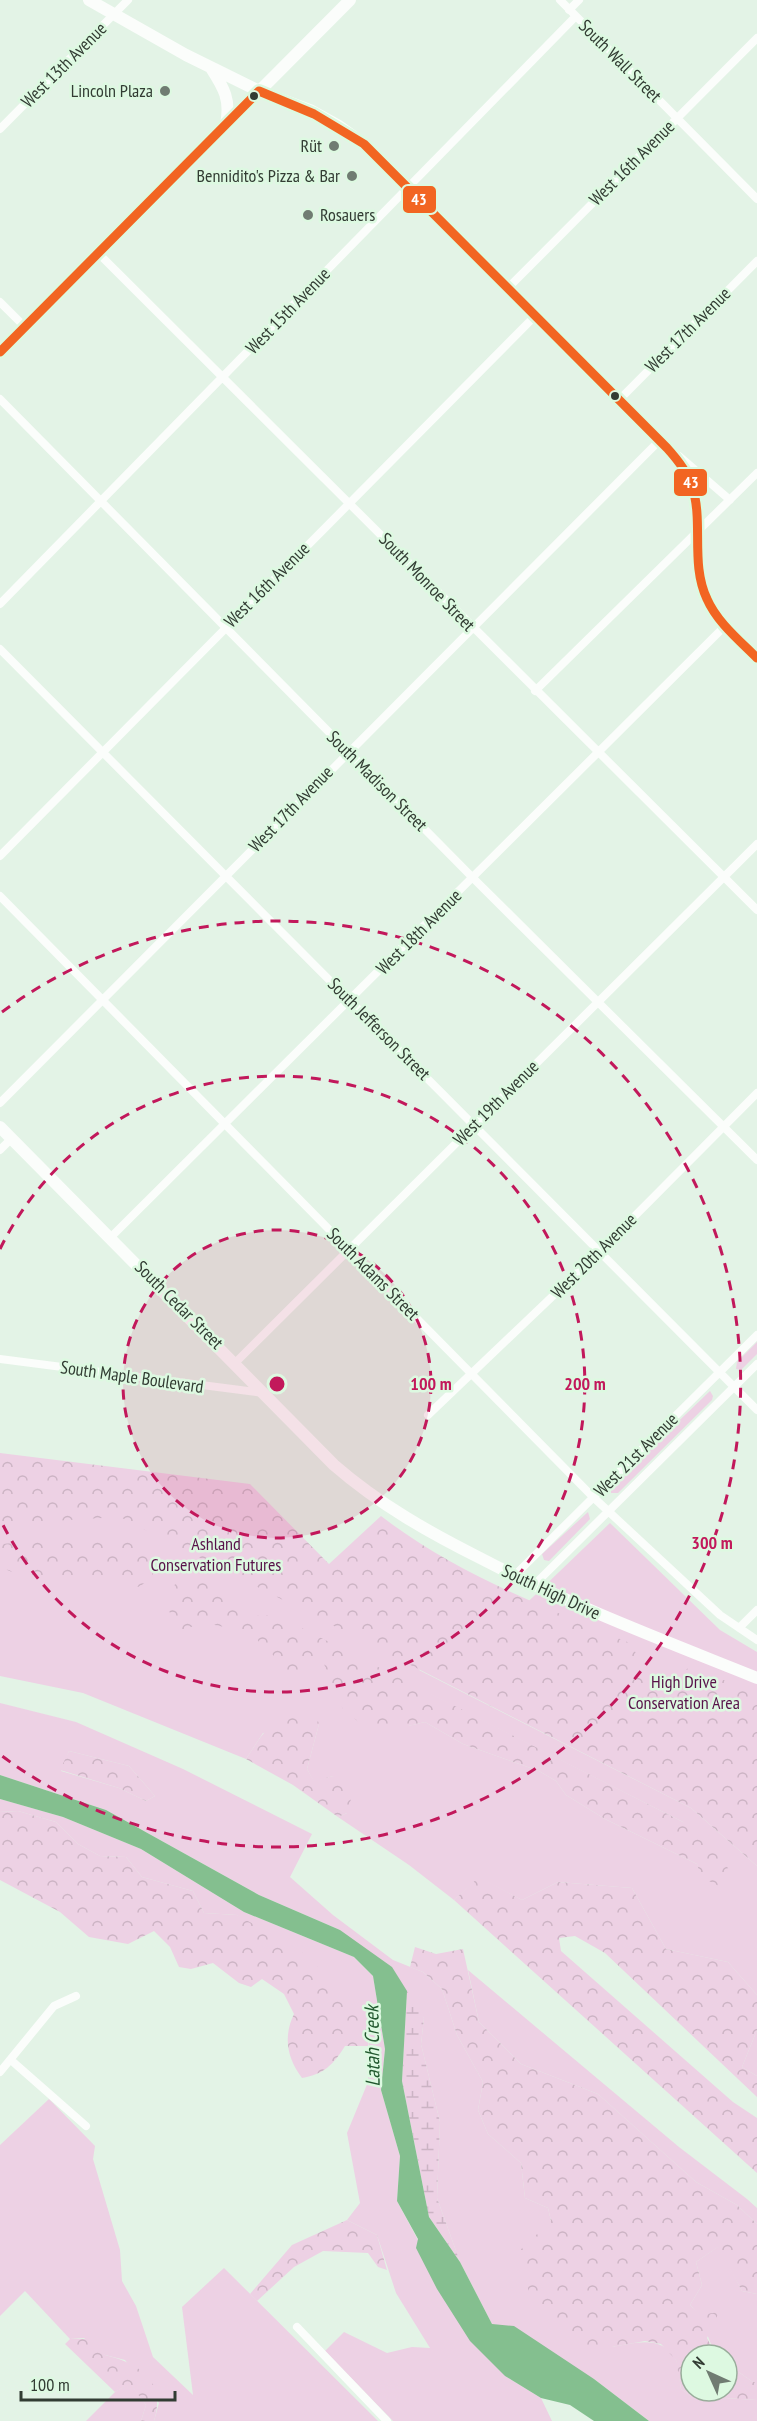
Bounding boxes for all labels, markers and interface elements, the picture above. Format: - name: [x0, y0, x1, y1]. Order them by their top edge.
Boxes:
- street label: South Wall Street: [574, 14, 667, 107]
- street label: West 13th Avenue: [16, 17, 111, 112]
- place label: Lincoln Plaza: [71, 79, 153, 102]
- marker: Lincoln Plaza: [158, 84, 172, 98]
- unlabelled marker: [248, 90, 260, 102]
- street label: West 16th Avenue: [584, 115, 679, 210]
- place label: Rüt: [301, 134, 322, 157]
- marker: Rüt: [327, 139, 341, 153]
- place label: Bennidito's Pizza & Bar: [196, 164, 340, 187]
- marker: Bennidito's Pizza & Bar: [345, 169, 359, 183]
- line badge: 43: [402, 185, 437, 214]
- text: 43: [411, 189, 427, 209]
- place label: Rosauers: [320, 203, 375, 226]
- marker: Rosauers: [301, 208, 315, 222]
- street label: West 15th Avenue: [241, 263, 335, 359]
- street label: West 17th Avenue: [640, 282, 735, 377]
- unlabelled marker: [609, 390, 621, 402]
- line badge: 43: [673, 468, 708, 497]
- text: 43: [683, 472, 699, 492]
- street label: South Monroe Street: [375, 528, 480, 636]
- street label: West 16th Avenue: [219, 537, 314, 632]
- street label: South Madison Street: [322, 725, 433, 836]
- street label: West 17th Avenue: [244, 761, 338, 857]
- street label: West 18th Avenue: [371, 884, 466, 979]
- street label: South Jefferson Street: [323, 972, 436, 1085]
- street label: West 19th Avenue: [448, 1055, 543, 1150]
- street label: West 20th Avenue: [546, 1208, 641, 1303]
- street label: South Adams Street: [322, 1222, 425, 1325]
- street label: South Cedar Street: [130, 1255, 229, 1354]
- street label: South Maple Boulevard: [59, 1355, 205, 1398]
- text: 100 m: [410, 1372, 452, 1395]
- text: 200 m: [564, 1372, 606, 1395]
- centre of rings: [267, 1374, 287, 1394]
- street label: West 21st Avenue: [589, 1408, 683, 1502]
- text: 300 m: [691, 1531, 733, 1554]
- park label: Ashland Conservation Futures: [151, 1532, 281, 1576]
- street label: South High Drive: [498, 1559, 604, 1624]
- park label: High Drive Conservation Area: [628, 1670, 740, 1714]
- water label: Latah Creek: [358, 2003, 386, 2087]
- north arrow: [679, 2343, 739, 2403]
- text: N: [688, 2352, 709, 2373]
- scale bar: [21, 2364, 176, 2402]
- text: 100 m: [30, 2373, 70, 2396]

